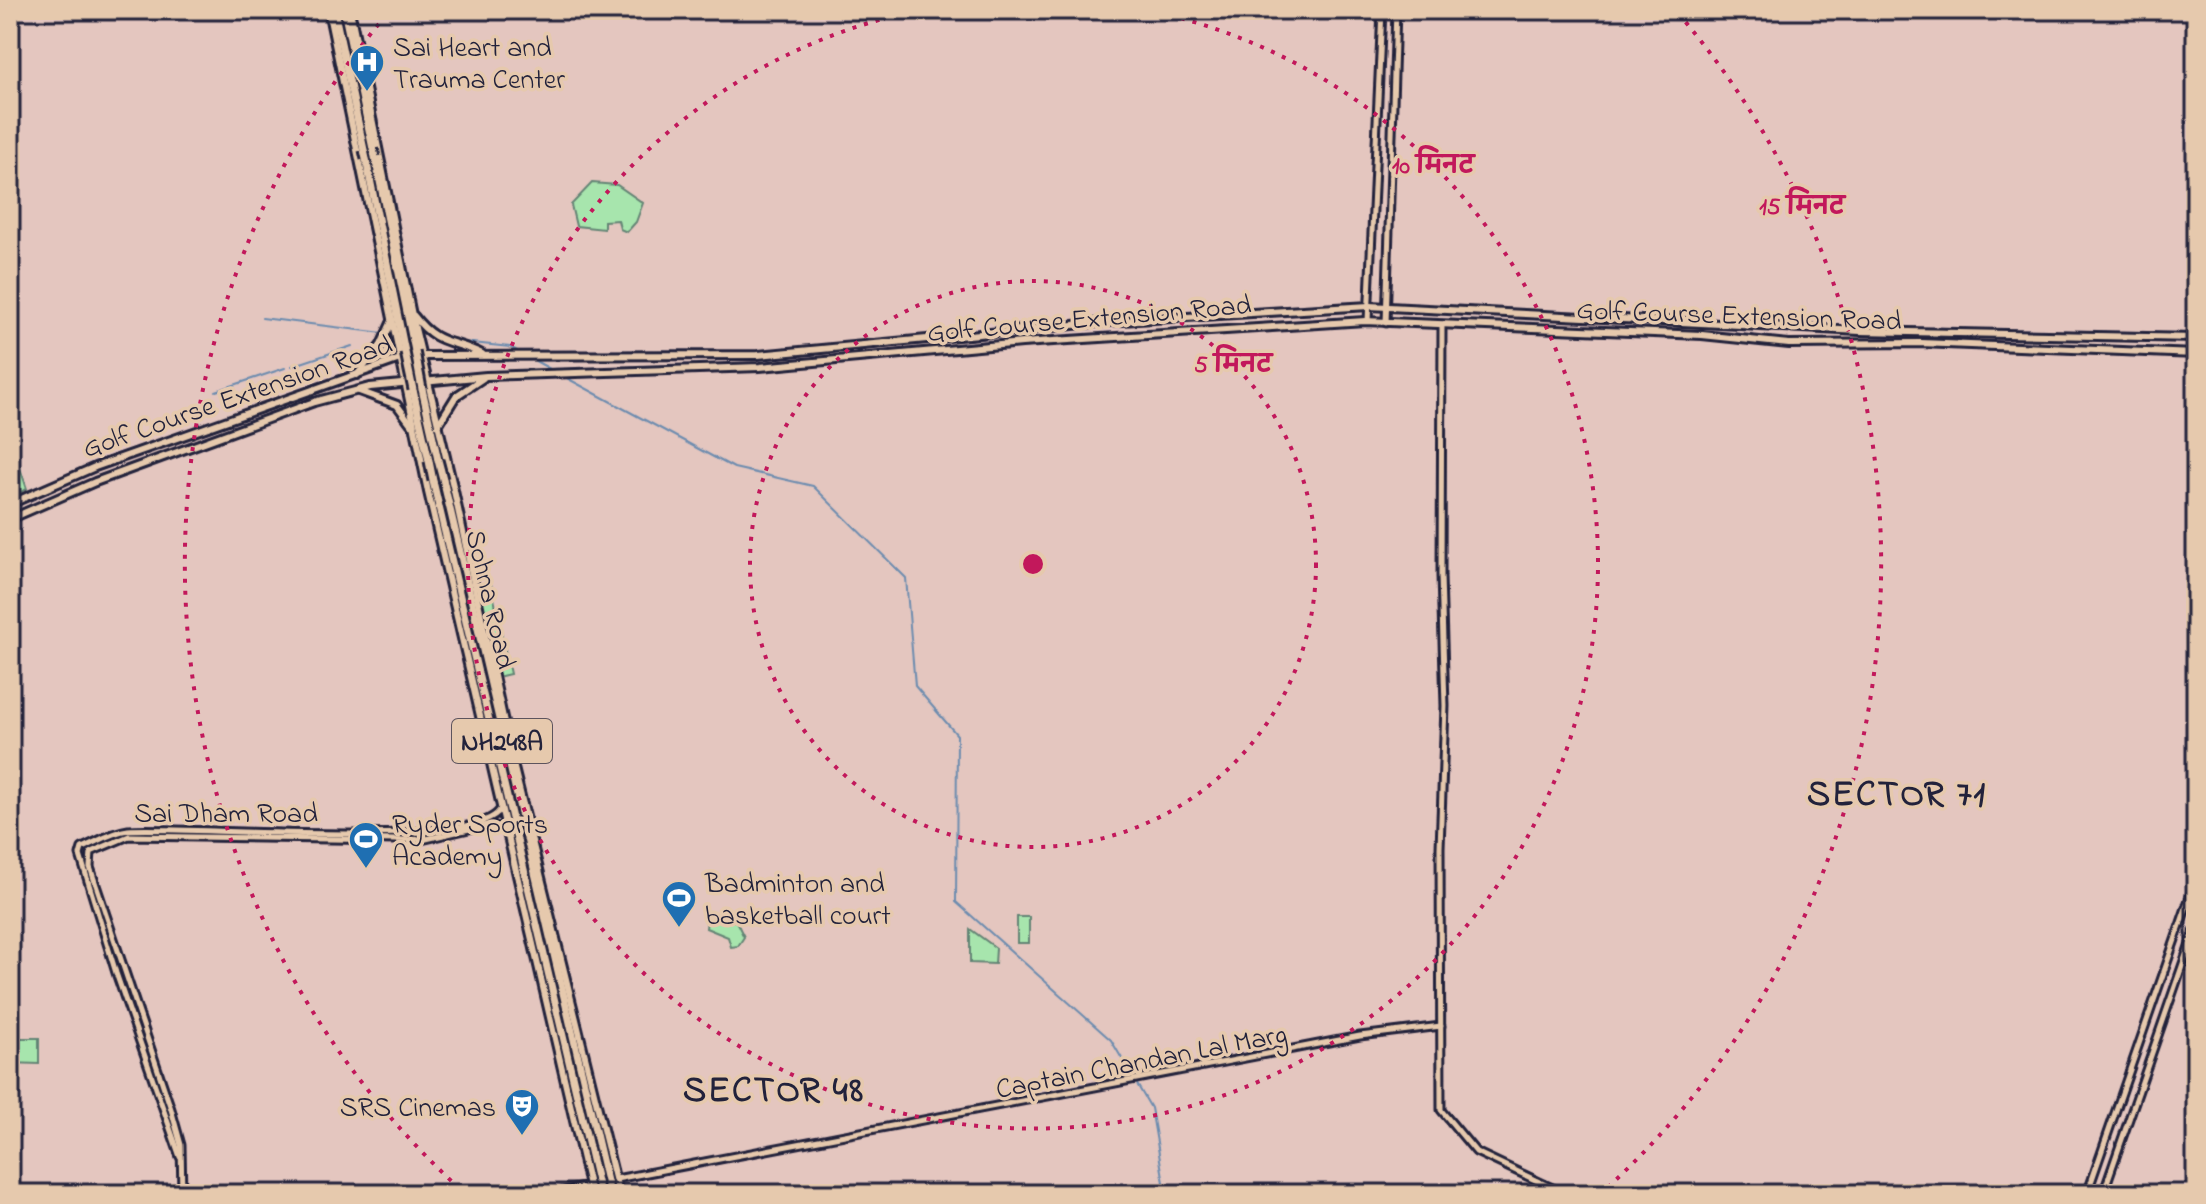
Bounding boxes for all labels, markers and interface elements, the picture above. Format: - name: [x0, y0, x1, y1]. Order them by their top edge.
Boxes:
- place label: Sai Heart and Trauma Center: [393, 29, 565, 102]
- hospital icon: Sai Heart and Trauma Center: [348, 43, 386, 93]
- text: 10 मिनट: [1392, 145, 1476, 185]
- text: 15 मिनट: [1759, 186, 1847, 226]
- street label: Golf Course Extension Road: [926, 286, 1253, 355]
- street label: Golf Course Extension Road: [1576, 291, 1902, 344]
- street label: Golf Course Extension Road: [78, 326, 399, 471]
- text: 5 मिनट: [1194, 344, 1274, 384]
- street label: Sohna Road: [453, 526, 525, 674]
- centre of rings: [1019, 550, 1047, 578]
- road number: NH248A: [452, 719, 552, 763]
- district label: SECTOR 71: [1807, 770, 1987, 823]
- street label: Sai Dham Road: [134, 795, 318, 836]
- place label: Ryder Sports Academy: [392, 806, 548, 879]
- sports icon: Ryder Sports Academy: [347, 820, 385, 870]
- place label: Badminton and basketball court: [704, 865, 891, 938]
- sports icon: Badminton and basketball court: [660, 879, 698, 929]
- street label: Captain Chandan Lal Marg: [993, 1015, 1291, 1112]
- district label: SECTOR 48: [683, 1066, 865, 1119]
- theatre icon: SRS Cinemas: [503, 1087, 541, 1137]
- place label: SRS Cinemas: [340, 1089, 496, 1130]

